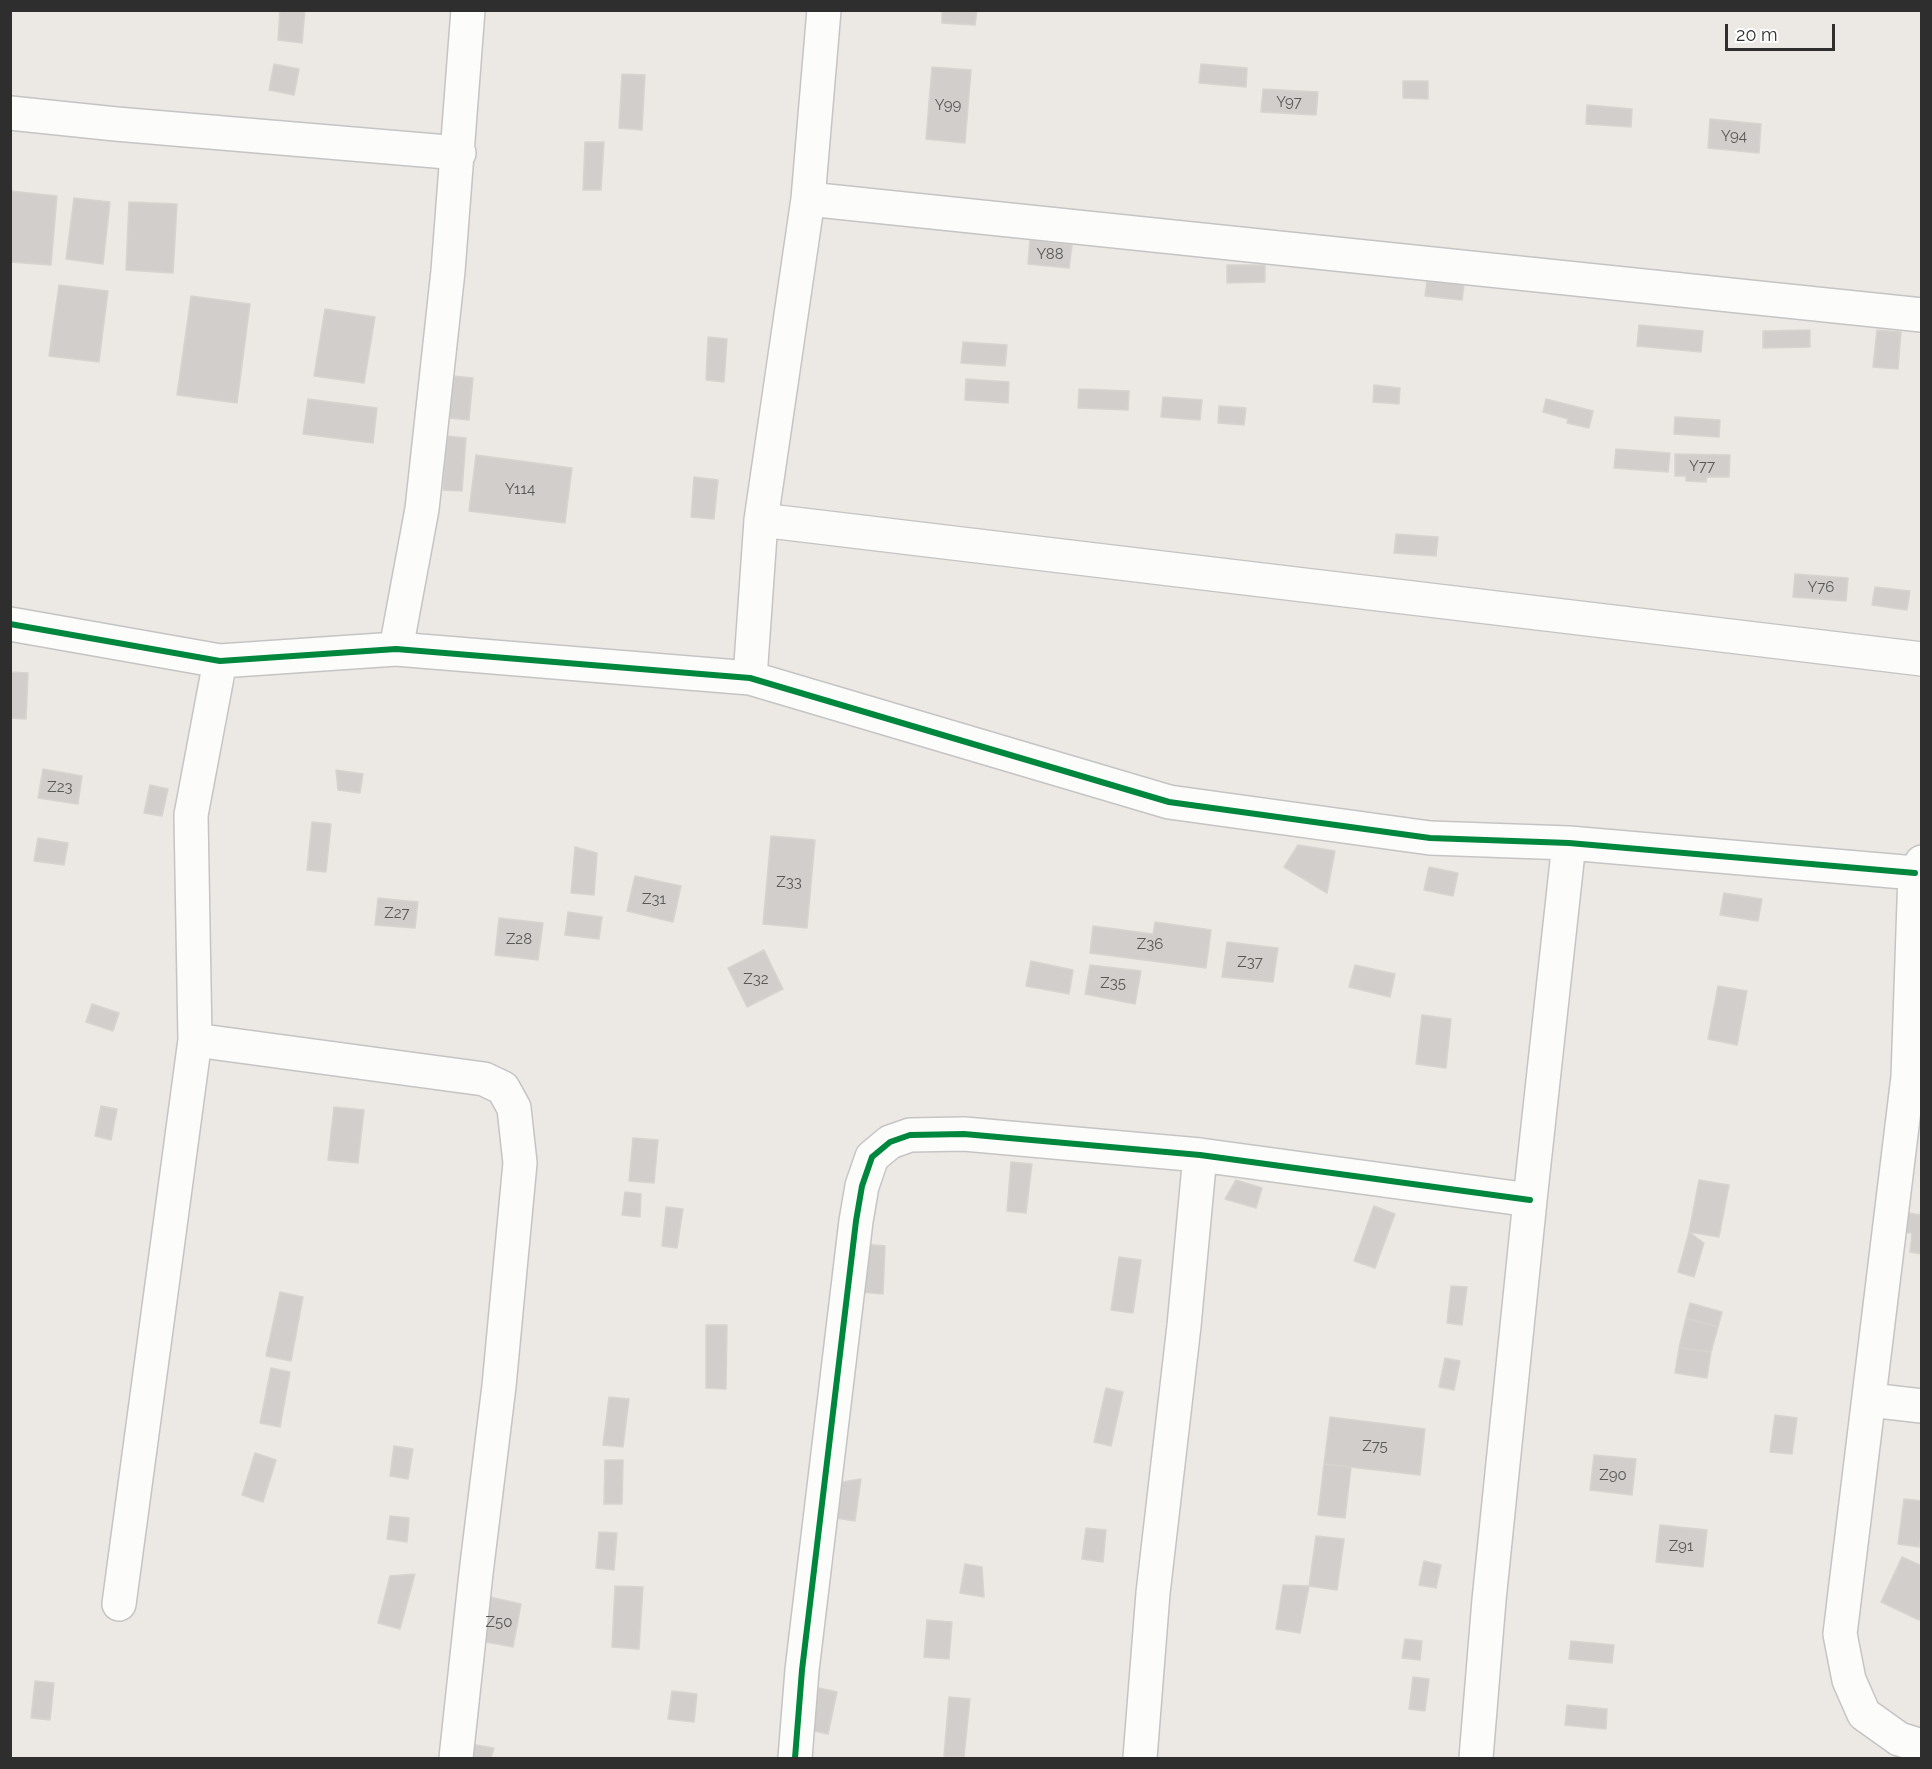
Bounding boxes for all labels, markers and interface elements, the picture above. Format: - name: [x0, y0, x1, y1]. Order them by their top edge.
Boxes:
- scale bar: [1728, 12, 1838, 50]
- text: 20 m: [1736, 24, 1778, 45]
- house number: Y97: [1276, 93, 1302, 111]
- house number: Y99: [935, 96, 961, 114]
- house number: Y94: [1721, 127, 1747, 145]
- house number: Y88: [1036, 245, 1064, 263]
- house number: Y77: [1689, 457, 1715, 475]
- house number: Y114: [505, 480, 535, 498]
- house number: Y76: [1808, 578, 1834, 596]
- house number: Z23: [47, 778, 73, 796]
- house number: Z33: [776, 873, 802, 891]
- house number: Z31: [642, 890, 666, 908]
- house number: Z27: [384, 904, 410, 922]
- house number: Z28: [506, 930, 532, 948]
- house number: Z36: [1137, 935, 1163, 953]
- house number: Z37: [1237, 953, 1263, 971]
- house number: Z32: [743, 970, 769, 988]
- house number: Z35: [1100, 974, 1126, 992]
- house number: Z75: [1362, 1437, 1388, 1455]
- house number: Z90: [1599, 1466, 1627, 1484]
- house number: Z91: [1669, 1537, 1693, 1555]
- house number: Z50: [486, 1613, 512, 1631]

